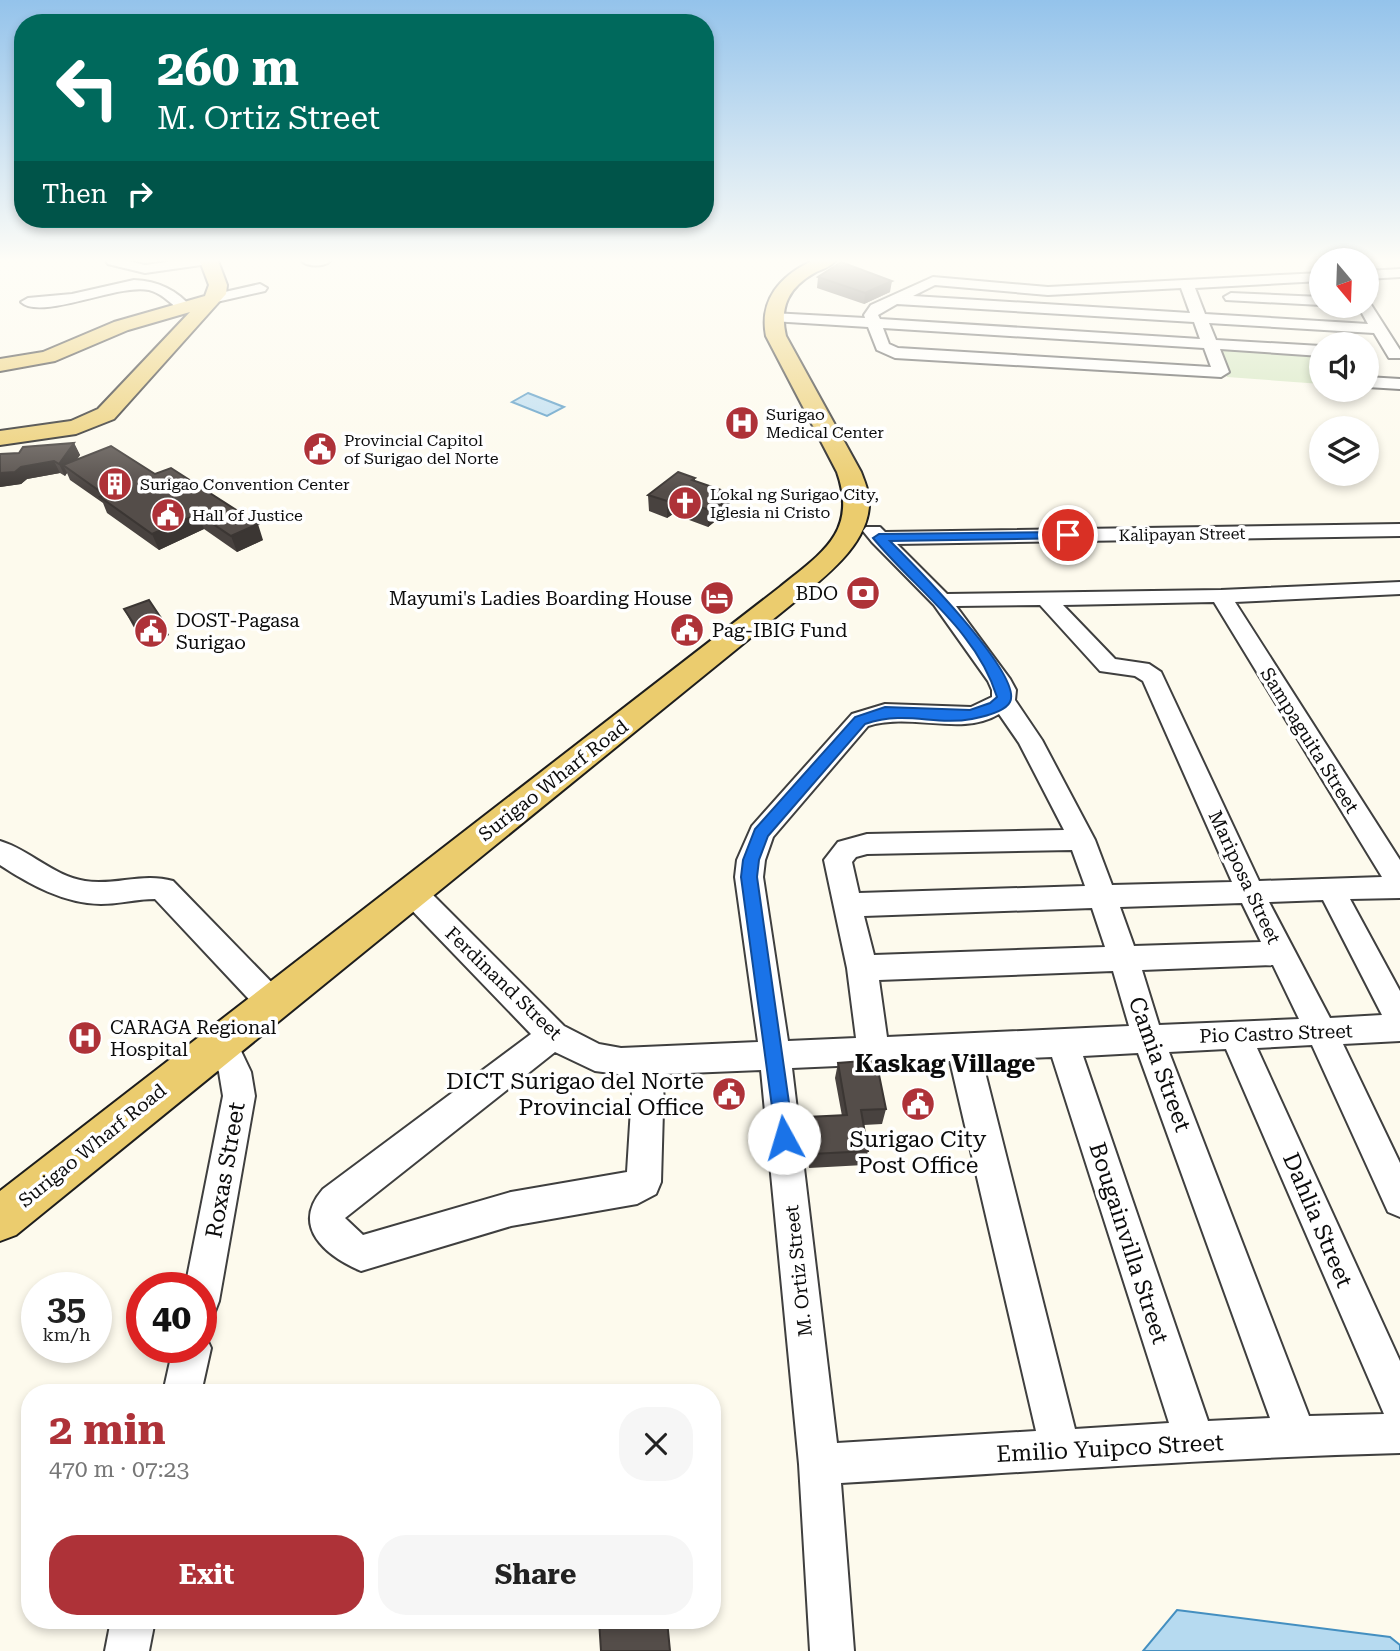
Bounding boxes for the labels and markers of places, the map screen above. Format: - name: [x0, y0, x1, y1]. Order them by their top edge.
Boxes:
- hospital icon: Surigao Medical Center: [723, 404, 761, 442]
- place label: Surigao Medical Center: [766, 405, 884, 442]
- public building icon: Provincial Capitol of Surigao del Norte: [301, 430, 339, 468]
- place label: Provincial Capitol of Surigao del Norte: [344, 431, 499, 468]
- building icon: Surigao Convention Center: [96, 465, 134, 503]
- place label: Surigao Convention Center: [140, 475, 350, 494]
- church icon: Lokal ng Surigao City, Iglesia ni Cristo: [666, 484, 704, 522]
- place label: Lokal ng Surigao City, Iglesia ni Cristo: [710, 485, 879, 522]
- public building icon: Hall of Justice: [149, 496, 187, 534]
- pin: [1038, 505, 1098, 565]
- place label: Hall of Justice: [192, 506, 303, 525]
- bank icon: BDO: [844, 574, 882, 612]
- hotel icon: Mayumi's Ladies Boarding House: [698, 579, 736, 617]
- place label: BDO: [796, 582, 838, 605]
- place label: Mayumi's Ladies Boarding House: [389, 587, 692, 610]
- place label: DOST-Pagasa Surigao: [176, 609, 300, 654]
- public building icon: Pag-IBIG Fund: [668, 611, 706, 649]
- public building icon: DOST-Pagasa Surigao: [132, 612, 170, 650]
- place label: Pag-IBIG Fund: [712, 619, 847, 642]
- place label: CARAGA Regional Hospital: [110, 1016, 276, 1061]
- hospital icon: CARAGA Regional Hospital: [66, 1019, 104, 1057]
- place label: DICT Surigao del Norte Provincial Office: [446, 1068, 704, 1121]
- public building icon: DICT Surigao del Norte Provincial Office: [710, 1075, 748, 1113]
- public building icon: Surigao City Post Office: [899, 1085, 937, 1123]
- place label: Surigao City Post Office: [850, 1126, 987, 1179]

